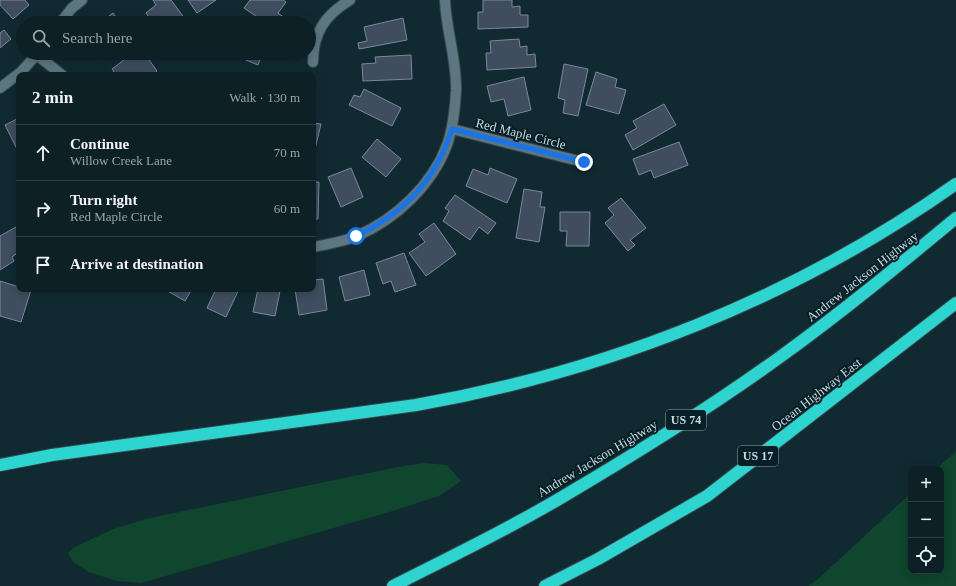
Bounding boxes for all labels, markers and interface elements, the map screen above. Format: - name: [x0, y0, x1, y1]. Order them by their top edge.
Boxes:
- search box: [16, 16, 316, 60]
- icon: search: [30, 27, 52, 49]
- text: Search here: [62, 30, 132, 46]
- text: 2 min: [32, 88, 73, 107]
- text: Walk · 130 m: [229, 90, 300, 105]
- street label: Red Maple Circle: [474, 115, 568, 152]
- text: Continue: [70, 136, 129, 152]
- icon: ahead: [32, 142, 54, 164]
- text: 70 m: [274, 145, 300, 160]
- text: Willow Creek Lane: [70, 153, 172, 168]
- route end: [575, 153, 593, 171]
- text: Turn right: [70, 192, 137, 208]
- icon: right: [32, 198, 54, 220]
- text: 60 m: [274, 201, 300, 216]
- text: Red Maple Circle: [70, 209, 162, 224]
- route start: [347, 227, 365, 245]
- street label: Andrew Jackson Highway: [804, 228, 921, 325]
- icon: arrive: [32, 254, 54, 276]
- text: Arrive at destination: [70, 256, 203, 272]
- street label: Ocean Highway East: [768, 354, 864, 434]
- road number: US 74: [666, 410, 706, 430]
- street label: Andrew Jackson Highway: [535, 416, 660, 500]
- road number: US 17: [738, 446, 778, 466]
- map controls: [908, 466, 944, 574]
- button: +: [908, 466, 944, 502]
- button: −: [908, 502, 944, 538]
- button: locate: [908, 538, 944, 574]

